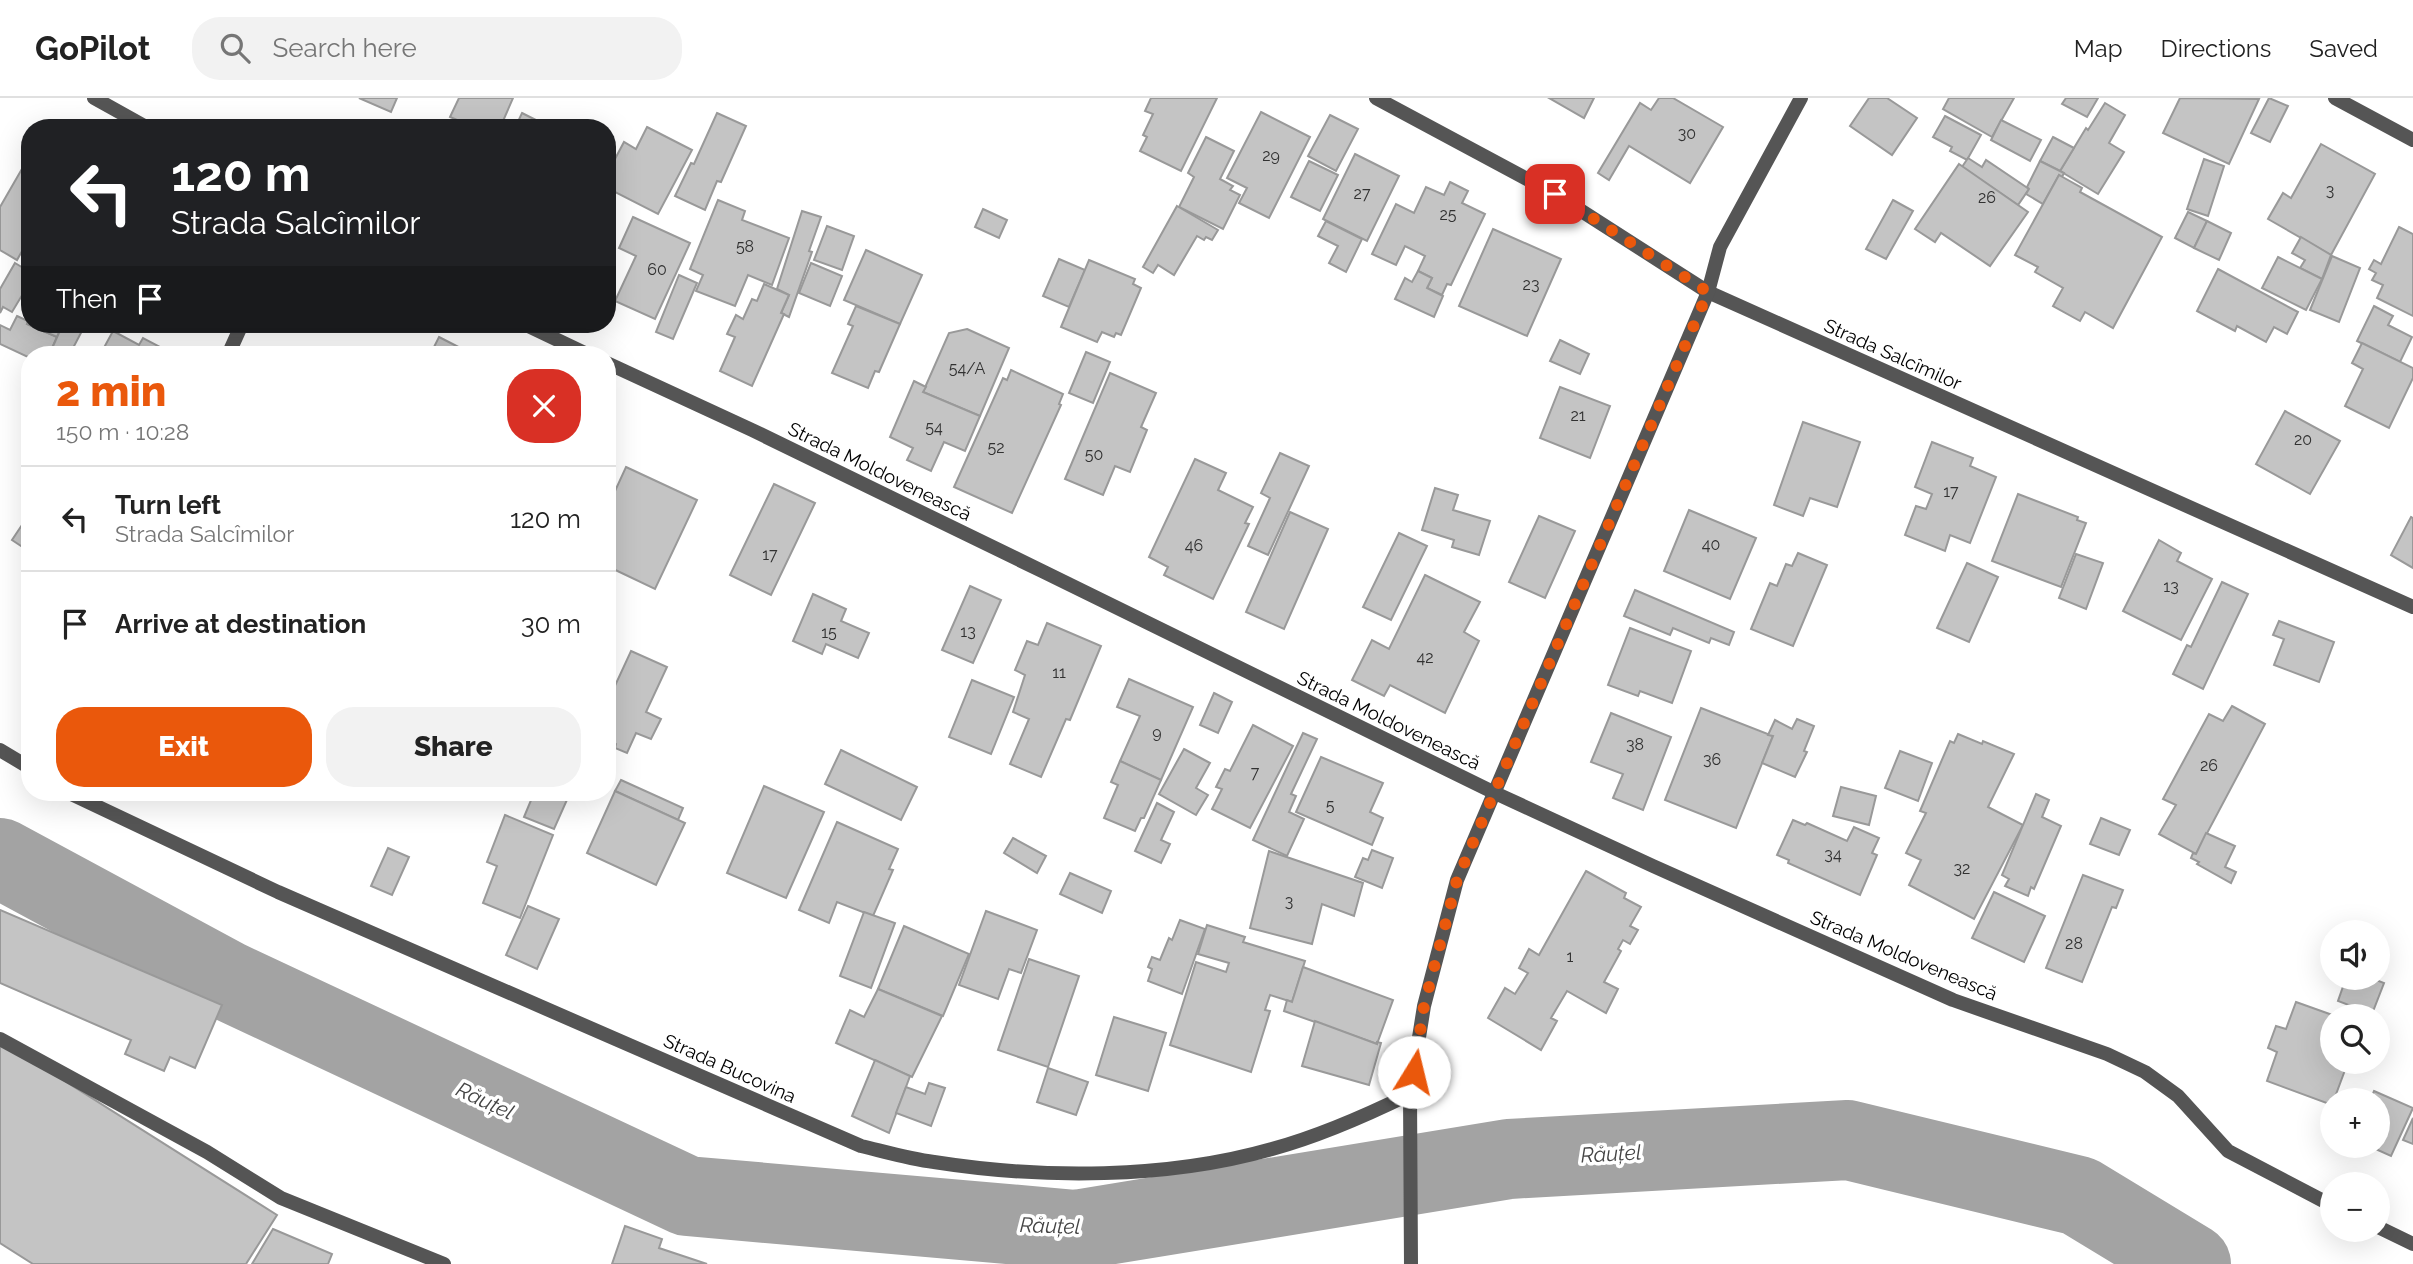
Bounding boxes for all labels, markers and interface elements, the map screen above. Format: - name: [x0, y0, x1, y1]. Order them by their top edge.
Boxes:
- search box: [192, 17, 682, 80]
- text: GoPilot: [35, 29, 150, 68]
- icon: search: [216, 29, 254, 67]
- text: Search here: [272, 33, 417, 63]
- text: Map: [2074, 34, 2123, 63]
- text: Directions: [2161, 34, 2271, 63]
- text: Saved: [2309, 34, 2378, 63]
- house number: 30: [1678, 124, 1696, 143]
- text: 120 m: [171, 145, 310, 202]
- house number: 29: [1262, 146, 1280, 165]
- icon: left: [56, 147, 147, 238]
- pin: [1525, 164, 1585, 224]
- icon: arrive: [1536, 175, 1574, 213]
- house number: 3: [2326, 181, 2334, 200]
- house number: 27: [1354, 184, 1371, 203]
- house number: 26: [1978, 188, 1996, 207]
- text: Strada Salcîmilor: [171, 204, 420, 241]
- house number: 25: [1439, 205, 1457, 224]
- house number: 58: [736, 237, 754, 256]
- house number: 60: [647, 260, 667, 279]
- house number: 23: [1523, 275, 1539, 294]
- icon: arrive: [131, 280, 169, 318]
- text: Then: [56, 284, 117, 314]
- street label: Strada Salcîmilor: [1821, 314, 1965, 394]
- house number: 54/A: [949, 359, 986, 378]
- text: 2 min: [56, 367, 166, 416]
- button: close: [507, 369, 581, 443]
- house number: 21: [1570, 406, 1586, 425]
- street label: Strada Moldovenească: [785, 417, 975, 525]
- text: 150 m · 10:28: [56, 418, 189, 445]
- house number: 54: [925, 418, 943, 437]
- house number: 20: [2294, 430, 2312, 449]
- house number: 52: [987, 438, 1005, 457]
- house number: 50: [1085, 445, 1103, 464]
- house number: 17: [1943, 482, 1959, 501]
- text: Turn left: [115, 490, 221, 520]
- icon: left: [56, 500, 94, 538]
- text: 120 m: [510, 504, 581, 534]
- text: Strada Salcîmilor: [115, 520, 294, 547]
- house number: 40: [1702, 535, 1720, 554]
- house number: 46: [1185, 536, 1203, 555]
- house number: 17: [762, 545, 778, 564]
- house number: 13: [2163, 577, 2179, 596]
- icon: arrive: [56, 605, 94, 643]
- text: Arrive at destination: [115, 609, 366, 639]
- text: 30 m: [521, 609, 581, 639]
- house number: 13: [960, 622, 976, 641]
- house number: 15: [821, 623, 837, 642]
- house number: 42: [1416, 648, 1434, 667]
- house number: 11: [1052, 663, 1066, 682]
- street label: Strada Moldovenească: [1294, 666, 1484, 774]
- button: Exit: [56, 707, 312, 787]
- button: Share: [326, 707, 581, 787]
- house number: 9: [1152, 723, 1162, 742]
- house number: 38: [1626, 735, 1644, 754]
- house number: 36: [1703, 750, 1721, 769]
- house number: 26: [2200, 756, 2218, 775]
- house number: 7: [1251, 763, 1260, 782]
- house number: 5: [1326, 796, 1335, 815]
- house number: 34: [1824, 845, 1842, 864]
- house number: 32: [1954, 859, 1970, 878]
- house number: 3: [1285, 892, 1293, 911]
- street label: Strada Moldovenească: [1807, 906, 2001, 1004]
- map controls: [2320, 920, 2390, 1242]
- button: sound: [2320, 920, 2390, 990]
- house number: 28: [2065, 934, 2083, 953]
- house number: 1: [1567, 947, 1574, 966]
- button: search: [2320, 1004, 2390, 1074]
- street label: Strada Bucovina: [660, 1029, 800, 1107]
- position arrow: [1377, 1035, 1451, 1109]
- water label: Răuțel: [452, 1076, 518, 1125]
- button: +: [2320, 1088, 2390, 1158]
- water label: Răuțel: [1580, 1139, 1642, 1168]
- button: −: [2320, 1172, 2390, 1242]
- water label: Răuțel: [1019, 1212, 1081, 1239]

